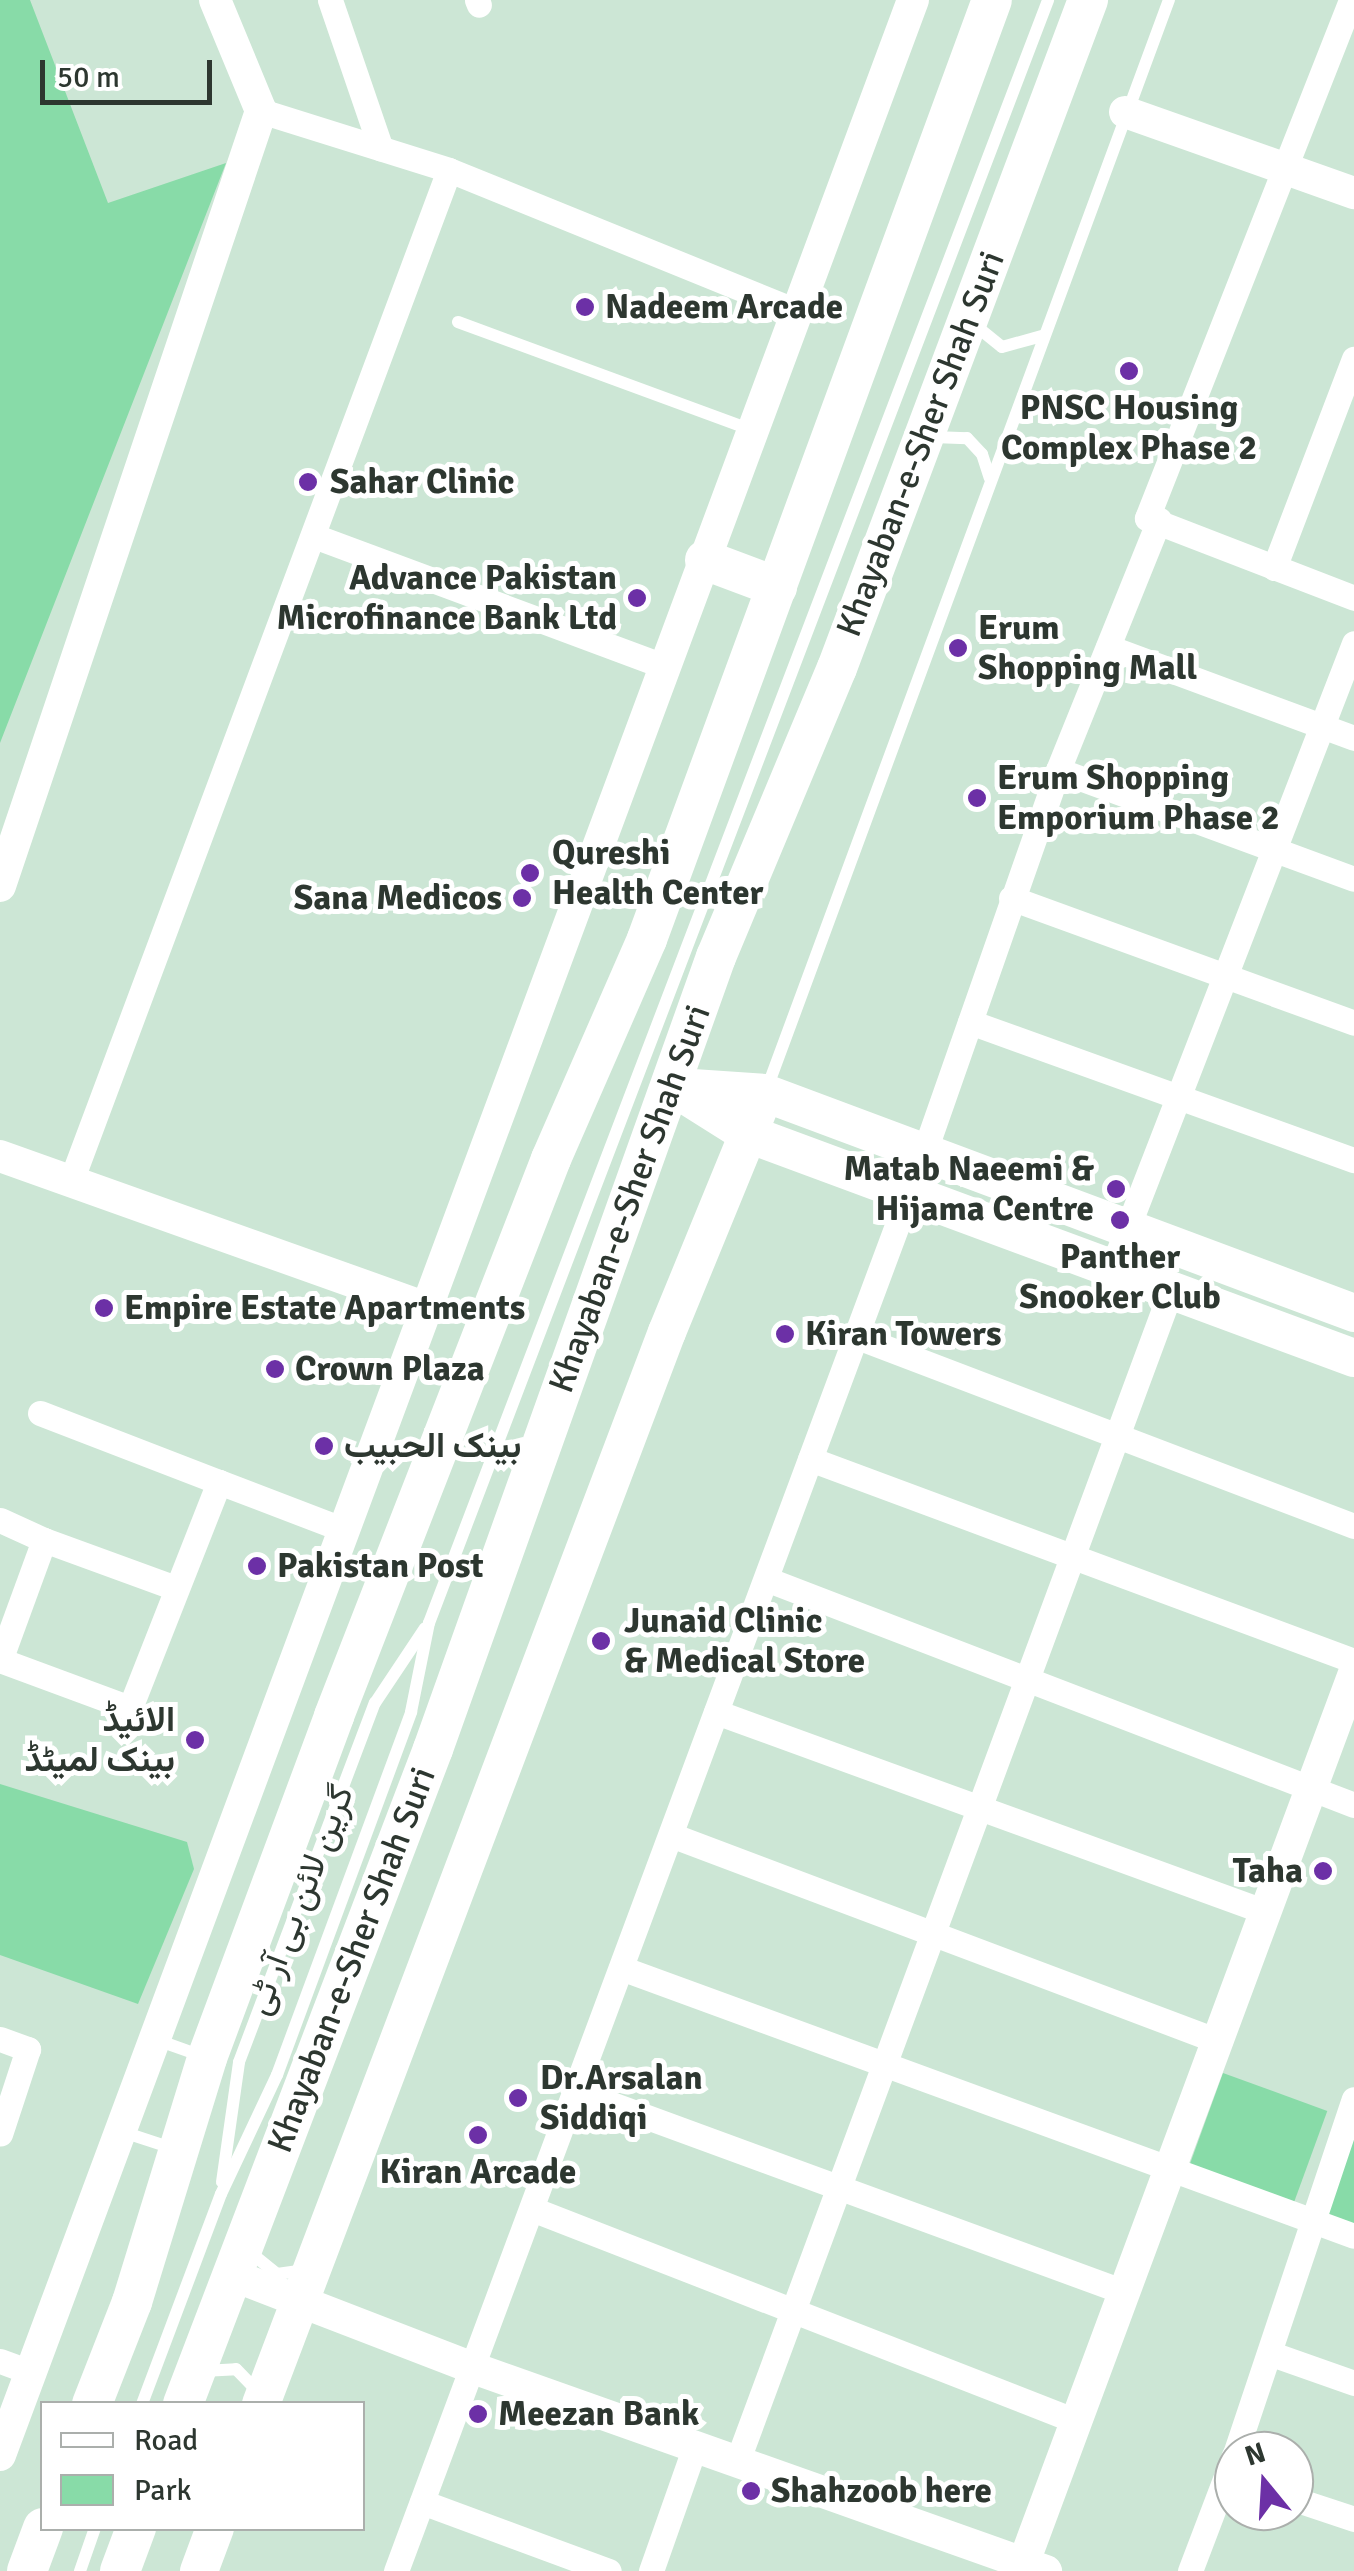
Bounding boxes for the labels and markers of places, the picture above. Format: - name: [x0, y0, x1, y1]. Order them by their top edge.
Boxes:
- place label: Nadeem Arcade: [605, 286, 843, 328]
- marker: Nadeem Arcade: [574, 296, 596, 318]
- marker: PNSC Housing Complex Phase 2: [1118, 360, 1140, 382]
- place label: PNSC Housing Complex Phase 2: [1001, 387, 1257, 469]
- place label: Sahar Clinic: [330, 461, 514, 503]
- marker: Sahar Clinic: [295, 469, 321, 495]
- place label: Advance Pakistan Microfinance Bank Ltd: [277, 557, 617, 639]
- marker: Advance Pakistan Microfinance Bank Ltd: [626, 587, 648, 609]
- place label: Erum Shopping Mall: [978, 607, 1197, 689]
- marker: Erum Shopping Mall: [947, 637, 969, 659]
- place label: Erum Shopping Emporium Phase 2: [997, 757, 1280, 839]
- marker: Erum Shopping Emporium Phase 2: [966, 787, 988, 809]
- place label: Qureshi Health Center: [552, 832, 763, 914]
- marker: Qureshi Health Center: [517, 860, 543, 886]
- place label: Sana Medicos: [294, 877, 502, 919]
- marker: Sana Medicos: [511, 887, 533, 909]
- place label: Matab Naeemi & Hijama Centre: [843, 1148, 1094, 1230]
- marker: Matab Naeemi & Hijama Centre: [1103, 1176, 1129, 1202]
- marker: Panther Snooker Club: [1109, 1209, 1131, 1231]
- place label: Panther Snooker Club: [1019, 1236, 1221, 1318]
- place label: Empire Estate Apartments: [124, 1287, 525, 1329]
- marker: Empire Estate Apartments: [93, 1297, 115, 1319]
- place label: Kiran Towers: [805, 1313, 1002, 1355]
- marker: Kiran Towers: [774, 1323, 796, 1345]
- place label: Crown Plaza: [295, 1348, 485, 1390]
- marker: Crown Plaza: [264, 1358, 286, 1380]
- place label: بينک الحبيب: [344, 1425, 521, 1467]
- marker: بينک الحبيب: [313, 1435, 335, 1457]
- place label: Pakistan Post: [277, 1545, 484, 1587]
- marker: Pakistan Post: [246, 1555, 268, 1577]
- place label: Junaid Clinic & Medical Store: [624, 1600, 865, 1682]
- marker: Junaid Clinic & Medical Store: [588, 1628, 614, 1654]
- place label: الائیڈ بینک لمیٹڈ: [25, 1699, 175, 1781]
- marker: الائیڈ بینک لمیٹڈ: [184, 1729, 206, 1751]
- place label: Taha: [1233, 1850, 1303, 1892]
- marker: Taha: [1312, 1860, 1334, 1882]
- place label: Dr.Arsalan Siddiqi: [540, 2057, 703, 2139]
- marker: Dr.Arsalan Siddiqi: [505, 2085, 531, 2111]
- marker: Kiran Arcade: [467, 2124, 489, 2146]
- place label: Kiran Arcade: [380, 2151, 576, 2193]
- place label: Meezan Bank: [498, 2393, 699, 2435]
- marker: Meezan Bank: [467, 2403, 489, 2425]
- place label: Shahzoob here: [771, 2470, 992, 2512]
- marker: Shahzoob here: [740, 2480, 762, 2502]

